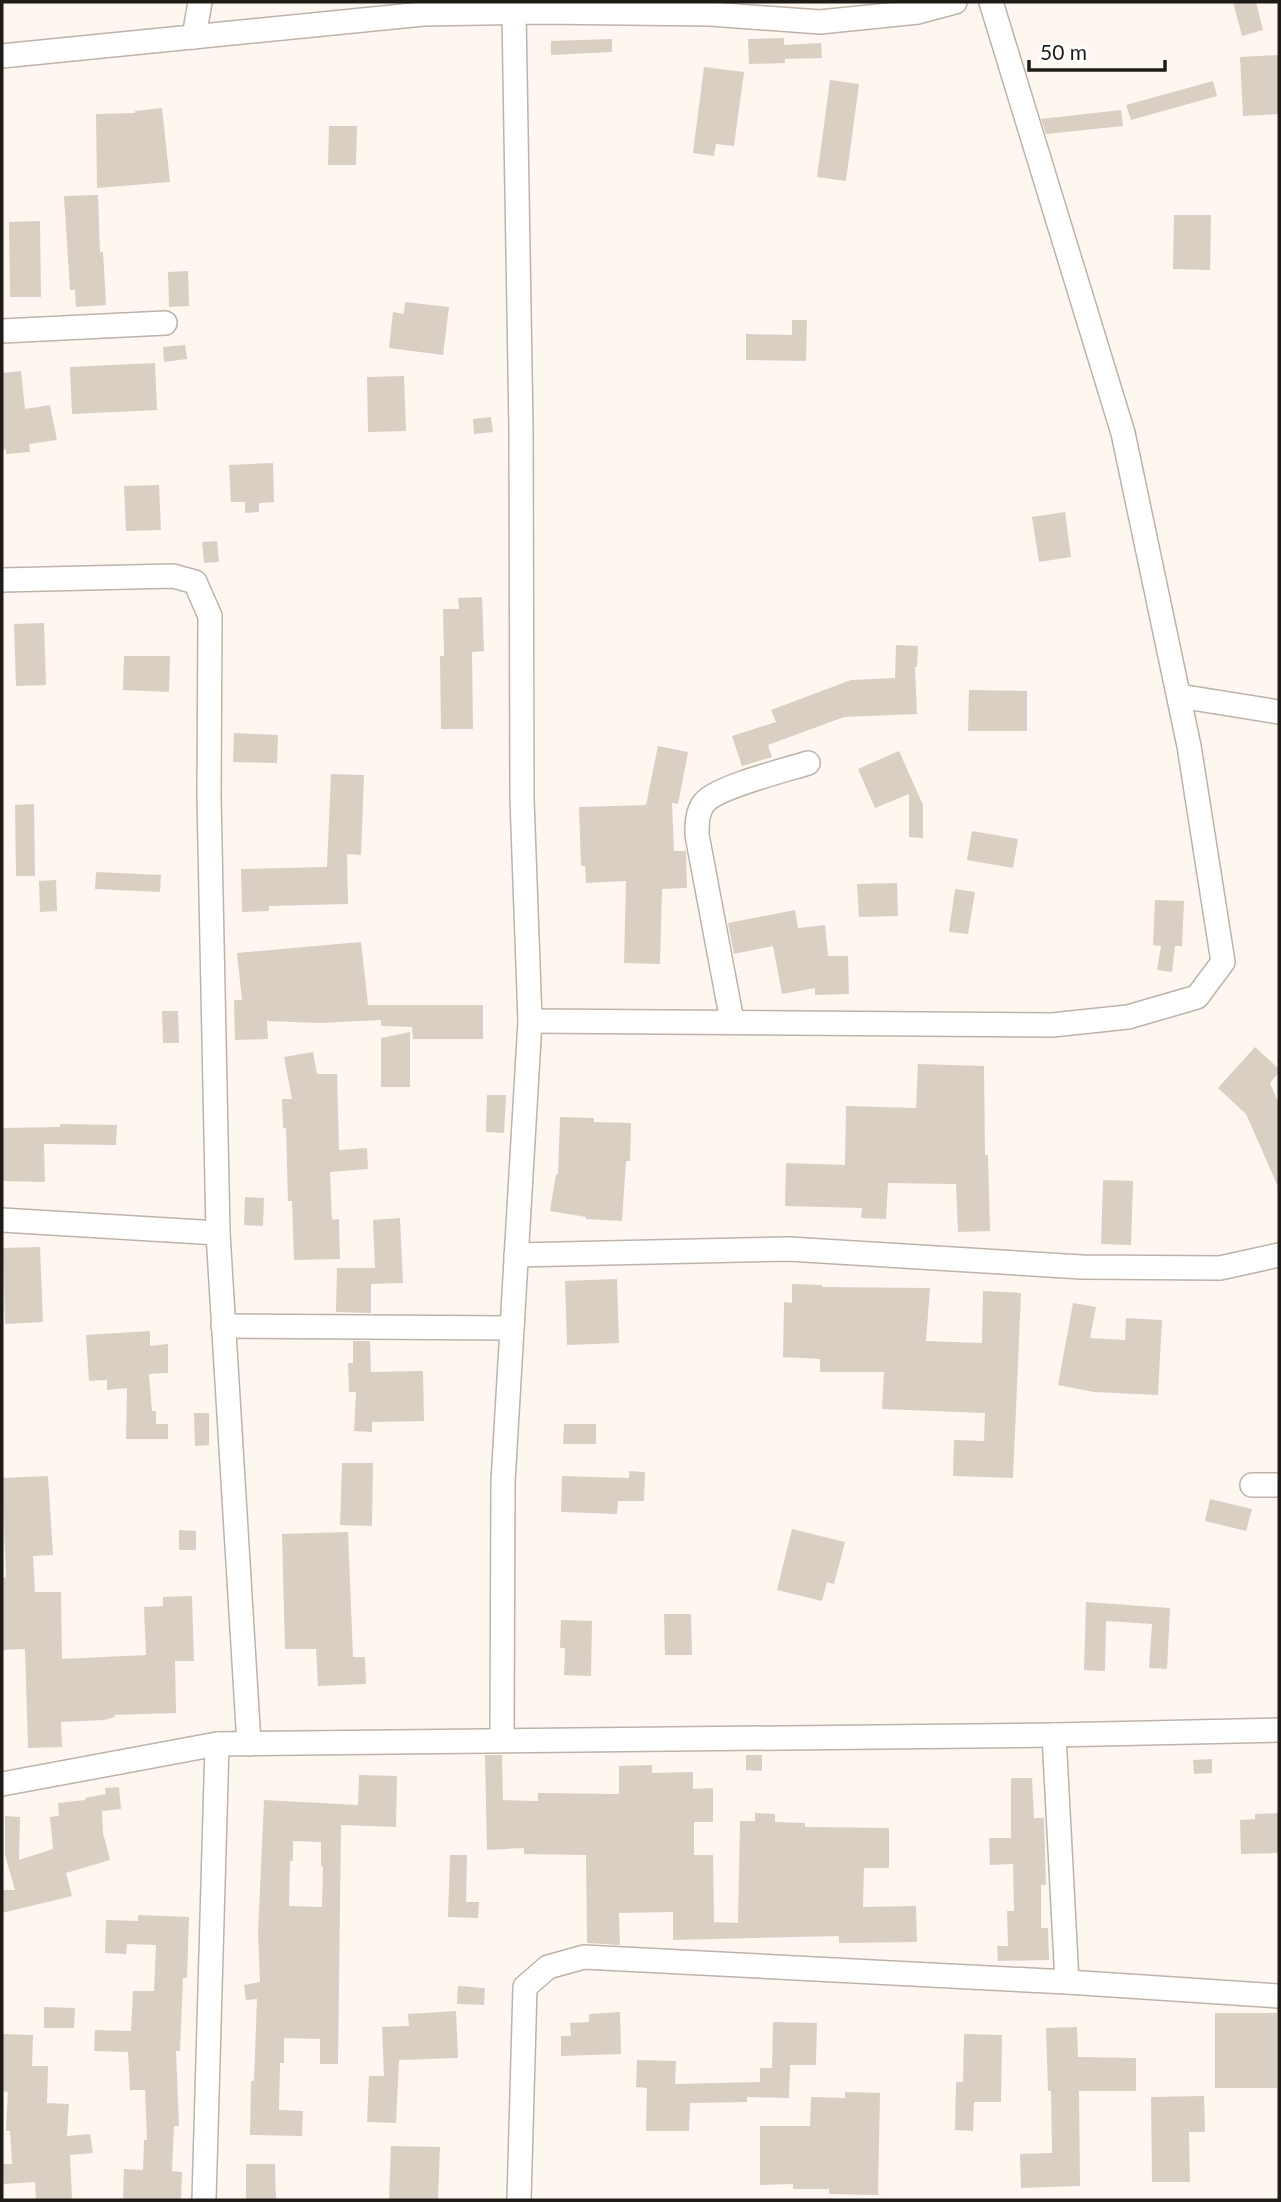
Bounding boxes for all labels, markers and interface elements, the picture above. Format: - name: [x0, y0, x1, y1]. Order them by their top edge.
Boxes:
- scale bar: [1029, 28, 1166, 72]
- text: 50 m: [1040, 39, 1087, 64]

